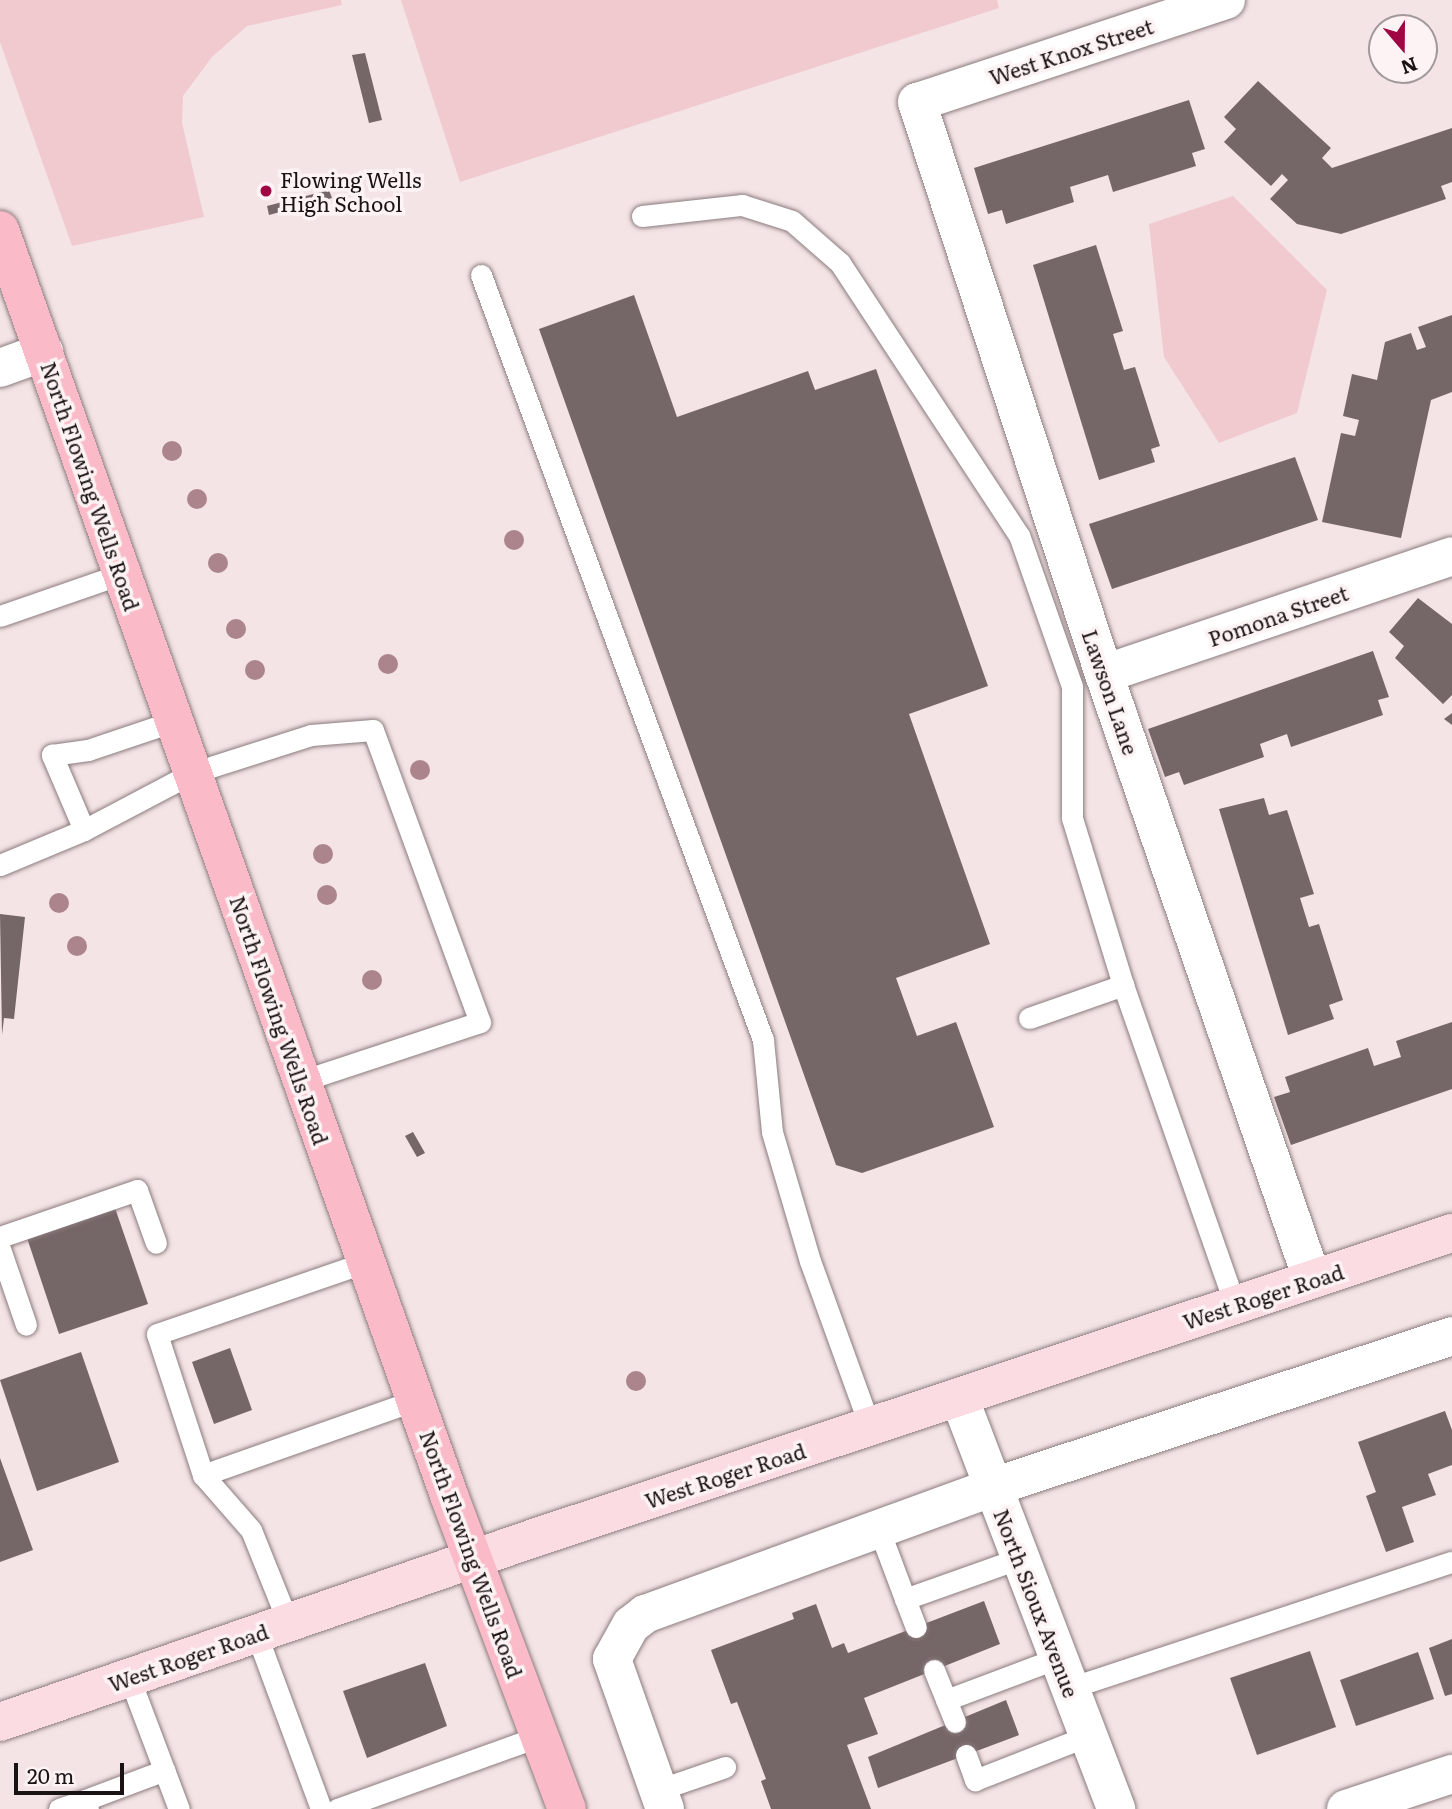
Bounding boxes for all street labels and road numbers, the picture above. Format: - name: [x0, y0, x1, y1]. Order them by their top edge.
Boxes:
- street label: West Knox Street: [986, 13, 1156, 89]
- street label: North Flowing Wells Road: [36, 358, 146, 614]
- street label: Pomona Street: [1205, 579, 1351, 651]
- street label: Lawson Lane: [1078, 626, 1144, 758]
- street label: North Flowing Wells Road: [225, 892, 335, 1148]
- street label: West Roger Road: [1179, 1258, 1347, 1334]
- street label: North Flowing Wells Road: [415, 1427, 529, 1681]
- street label: West Roger Road: [641, 1437, 809, 1513]
- street label: North Sioux Avenue: [989, 1505, 1085, 1701]
- street label: West Roger Road: [105, 1618, 271, 1696]

